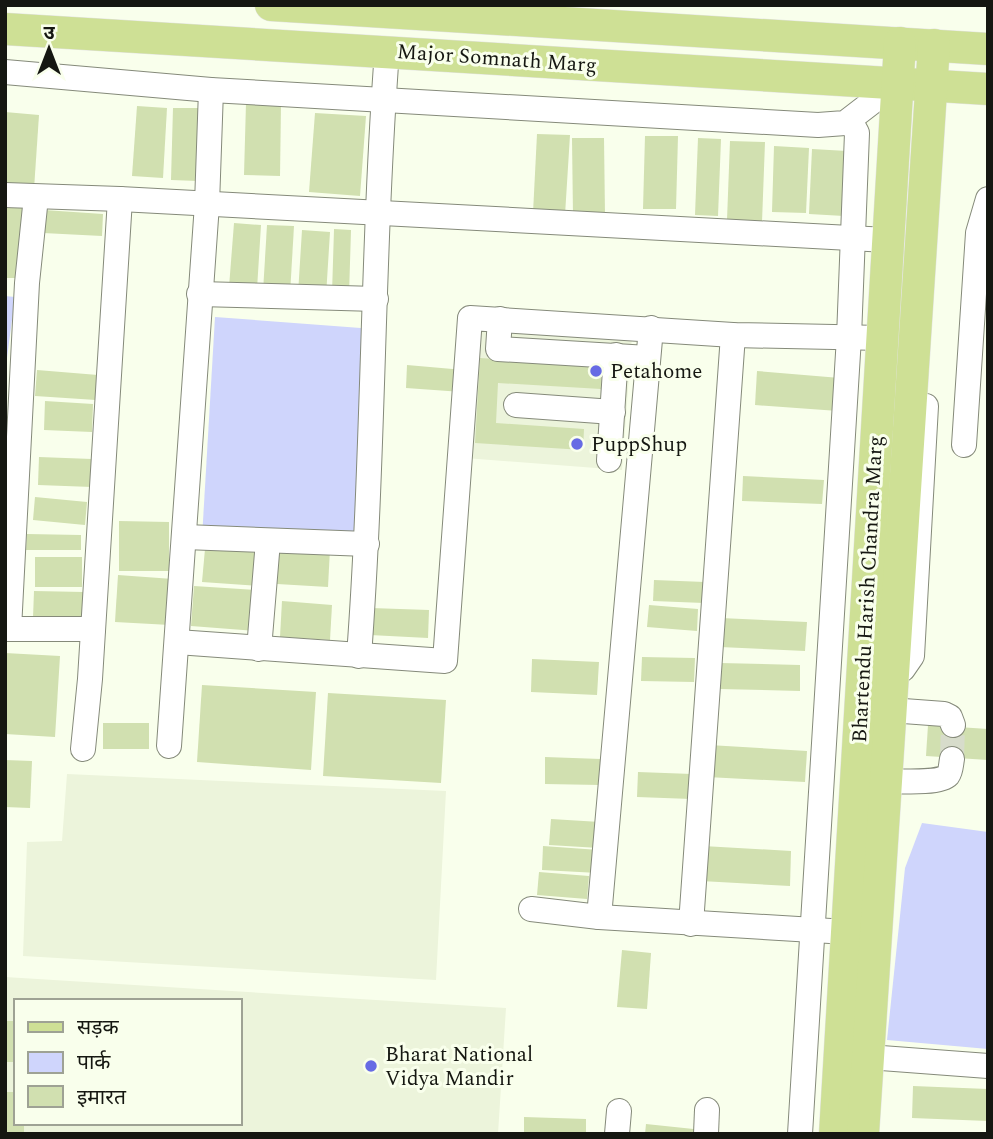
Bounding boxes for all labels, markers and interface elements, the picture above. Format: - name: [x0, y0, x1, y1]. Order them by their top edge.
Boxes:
- north arrow: [14, 14, 84, 84]
- text: उ: [43, 19, 55, 48]
- street label: Major Somnath Marg: [396, 36, 598, 82]
- place label: Petahome: [610, 356, 703, 388]
- marker: Petahome: [588, 363, 604, 379]
- place label: PuppShup: [591, 429, 687, 461]
- street label: Bhartendu Harish Chandra Marg: [844, 435, 892, 743]
- marker: PuppShup: [569, 436, 585, 452]
- legend: [14, 999, 242, 1125]
- text: सड़क: [77, 1012, 119, 1044]
- place label: Bharat National Vidya Mandir: [385, 1039, 533, 1095]
- text: पार्क: [77, 1047, 111, 1079]
- marker: Bharat National Vidya Mandir: [363, 1058, 379, 1074]
- text: इमारत: [77, 1082, 127, 1114]

